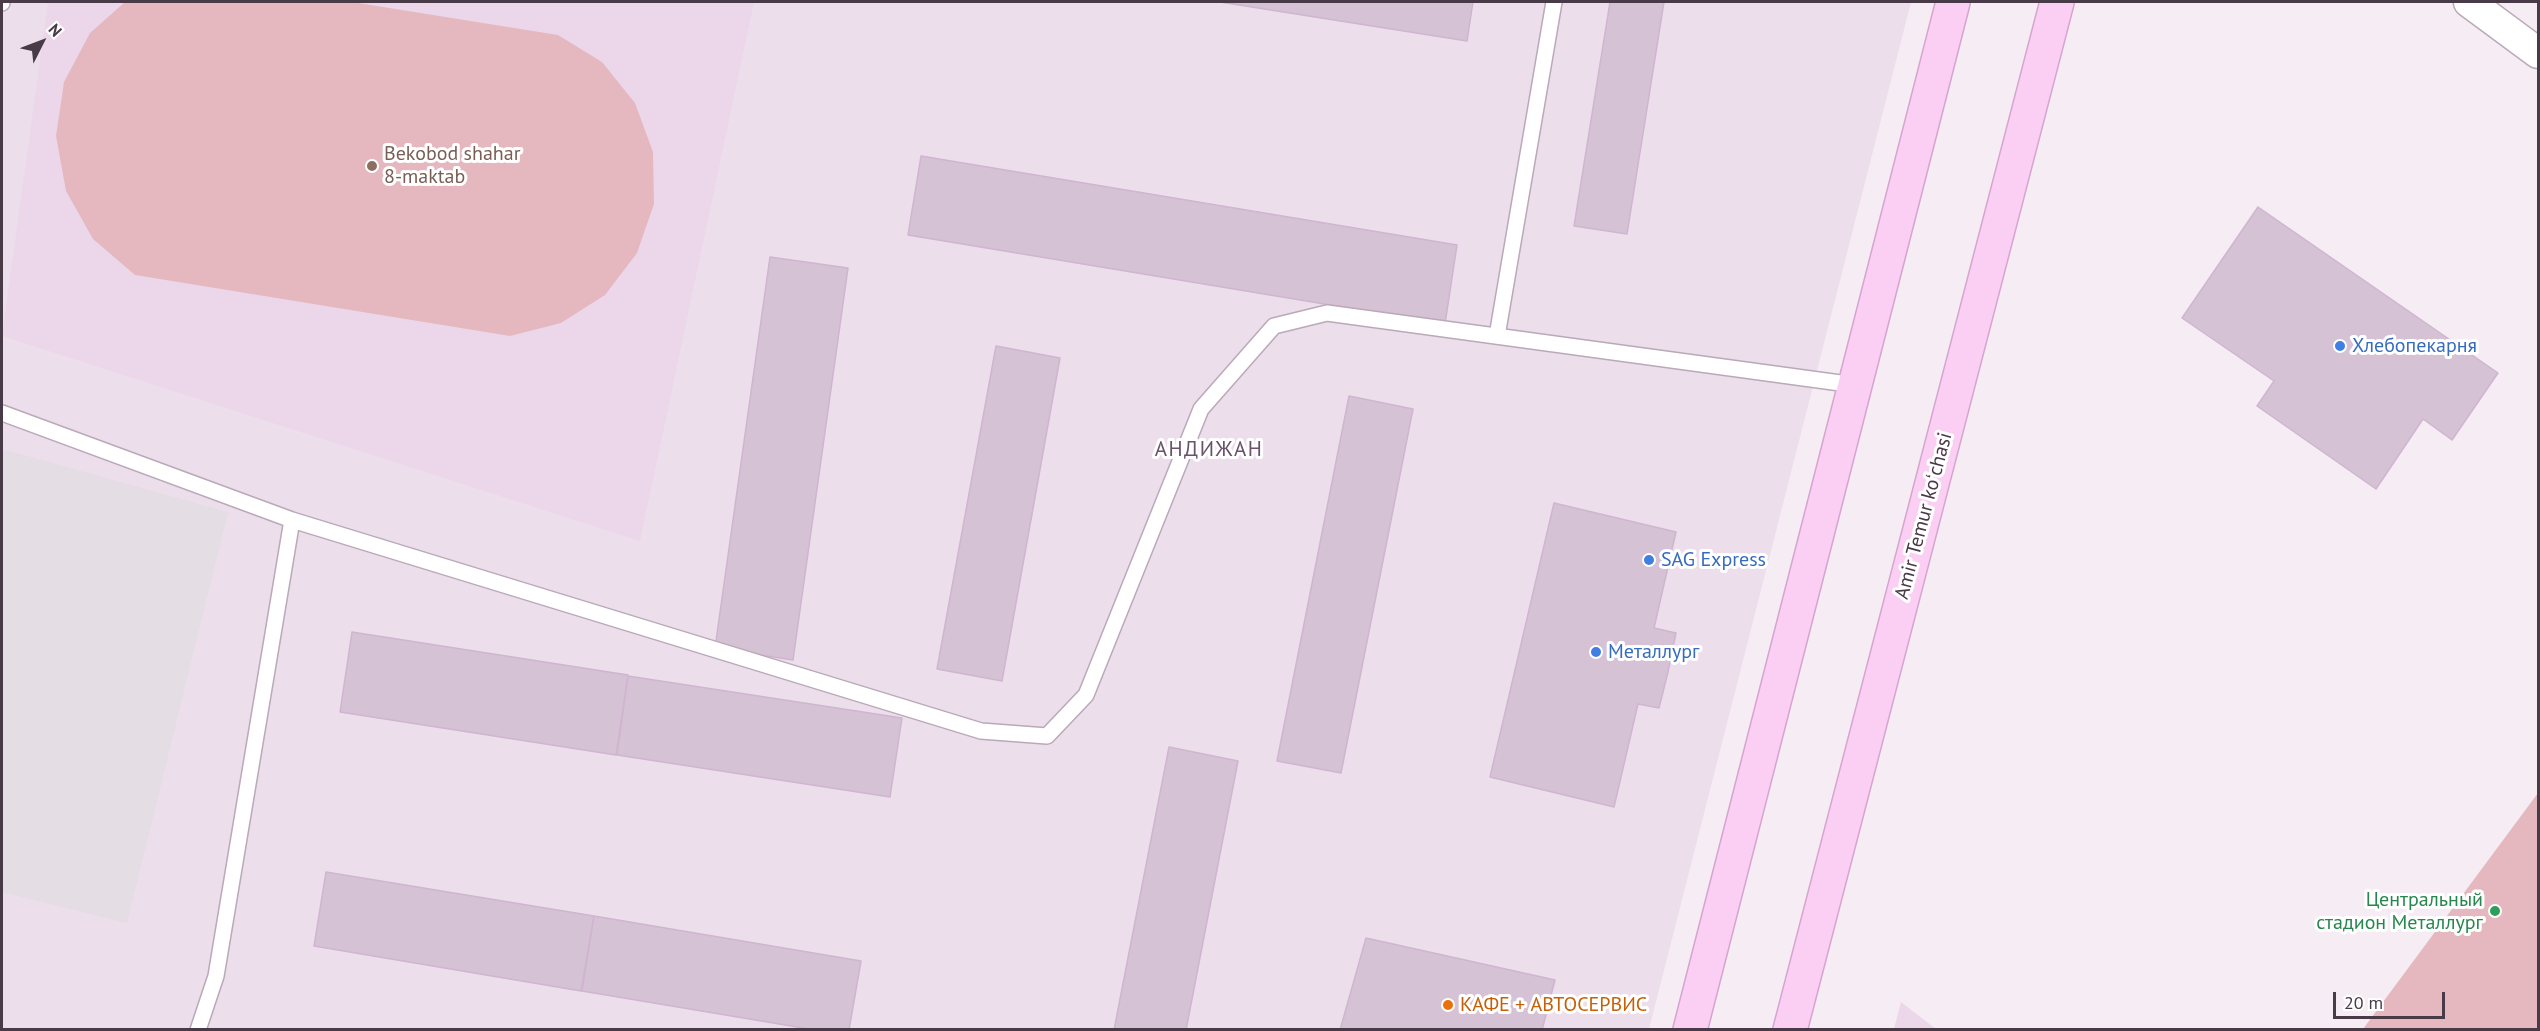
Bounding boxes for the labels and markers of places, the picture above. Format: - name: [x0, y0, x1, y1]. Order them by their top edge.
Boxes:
- place label: Bekobod shahar 8-maktab: [384, 142, 520, 189]
- marker: Bekobod shahar 8-maktab: [365, 159, 379, 173]
- place label: Хлебопекарня: [2352, 334, 2477, 358]
- marker: Хлебопекарня: [2333, 339, 2347, 353]
- place label: SAG Express: [1661, 548, 1766, 572]
- marker: SAG Express: [1642, 553, 1656, 567]
- place label: Металлург: [1608, 640, 1699, 664]
- marker: Металлург: [1589, 645, 1603, 659]
- place label: Центральный стадион Металлург: [2316, 888, 2483, 935]
- marker: Центральный стадион Металлург: [2488, 904, 2502, 918]
- place label: КАФЕ + АВТОСЕРВИС: [1460, 993, 1647, 1017]
- marker: КАФЕ + АВТОСЕРВИС: [1441, 998, 1455, 1012]

